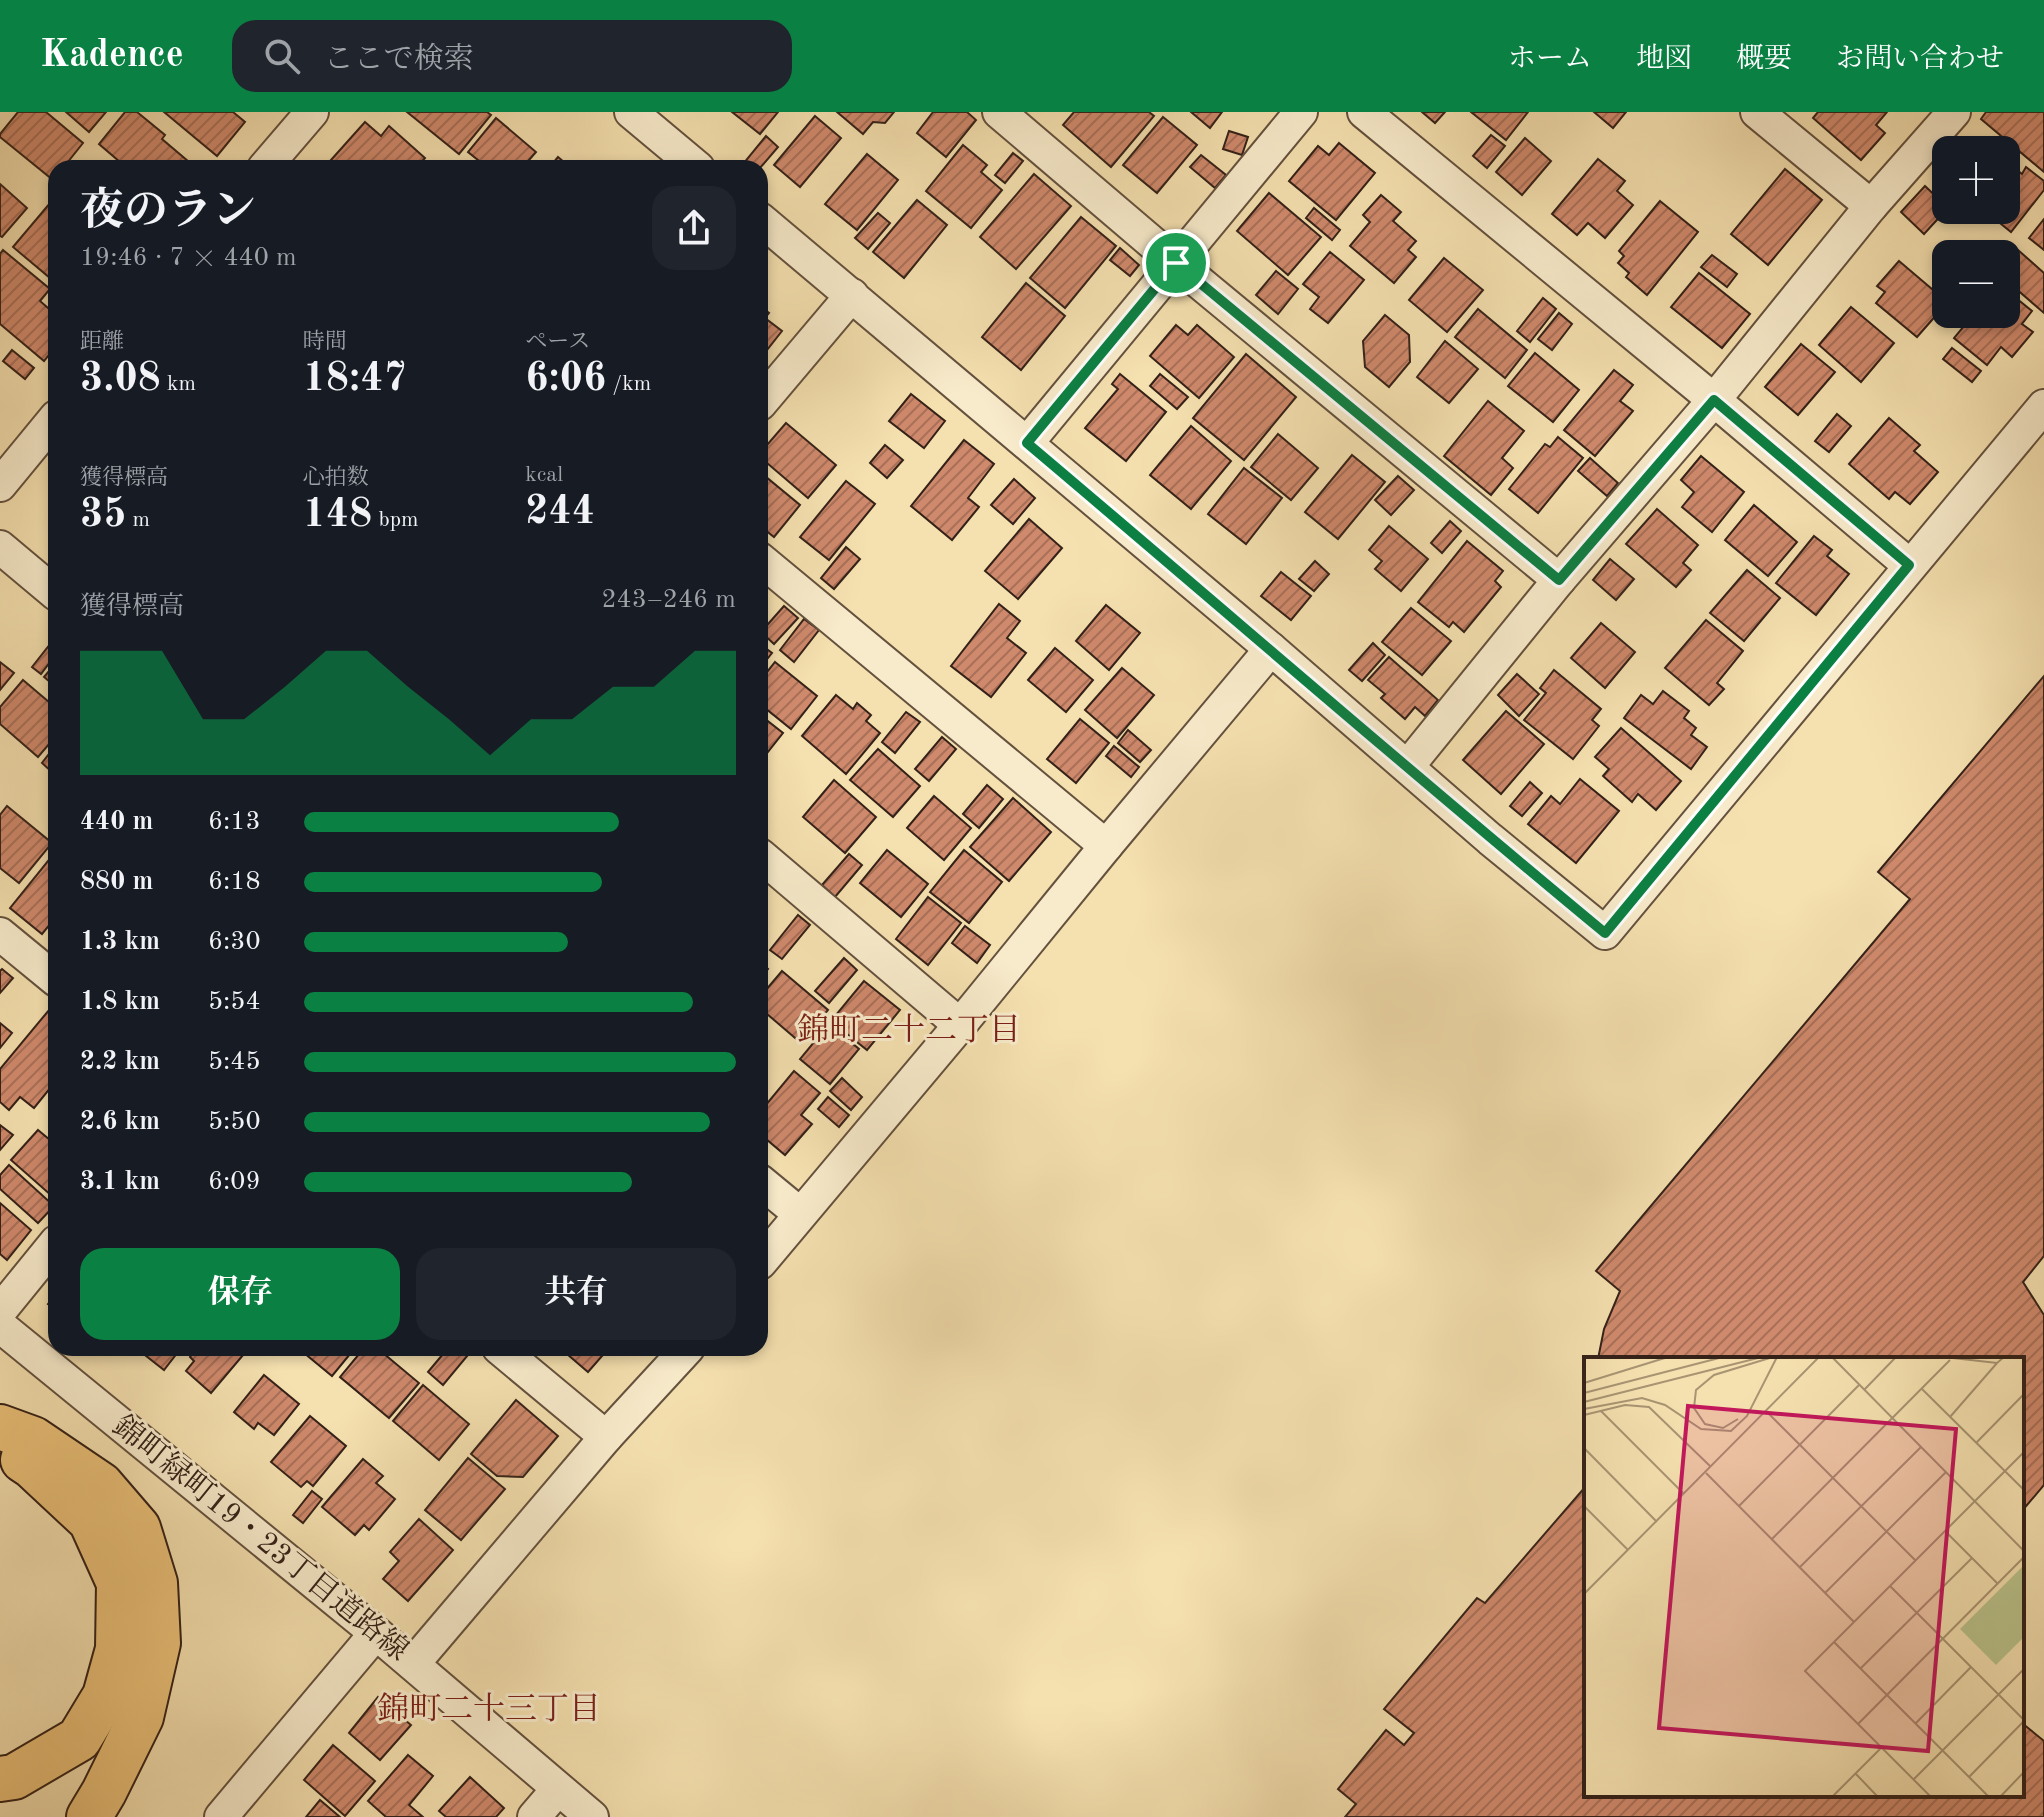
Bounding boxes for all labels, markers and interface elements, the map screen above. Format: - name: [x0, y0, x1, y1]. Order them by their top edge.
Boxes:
- search box: [232, 20, 792, 92]
- icon: search: [260, 34, 304, 78]
- text: Kadence: [40, 37, 184, 75]
- text: ここで検索: [324, 45, 474, 75]
- text: ホーム: [1508, 46, 1592, 74]
- text: 地図: [1636, 46, 1692, 74]
- text: 概要: [1736, 46, 1792, 74]
- text: お問い合わせ: [1836, 46, 2004, 74]
- map controls: [1932, 136, 2020, 328]
- button: +: [1932, 136, 2020, 224]
- button: share: [652, 186, 736, 270]
- text: 夜のラン: [80, 190, 256, 234]
- pin: [1142, 229, 1210, 297]
- button: −: [1932, 240, 2020, 328]
- icon: arrive: [1154, 241, 1198, 285]
- text: 19:46 · 7 × 440 m: [80, 245, 297, 271]
- text: 距離: [80, 331, 124, 353]
- text: 時間: [303, 331, 347, 353]
- text: ペース: [525, 331, 590, 353]
- text: 3.08: [80, 360, 161, 400]
- text: 18:47: [303, 360, 407, 400]
- text: 6:06: [525, 360, 606, 400]
- text: km: [161, 373, 196, 395]
- text: /km: [606, 373, 651, 395]
- text: kcal: [525, 464, 563, 486]
- text: 獲得標高: [80, 467, 168, 489]
- text: 心拍数: [303, 467, 369, 489]
- text: 244: [525, 493, 595, 533]
- text: 35: [80, 496, 126, 536]
- text: 148: [303, 496, 372, 536]
- text: m: [126, 509, 150, 531]
- text: bpm: [372, 509, 419, 531]
- text: 243–246 m: [601, 587, 736, 613]
- text: 獲得標高: [80, 594, 184, 620]
- text: 440 m: [80, 809, 153, 835]
- text: 6:13: [208, 809, 261, 835]
- text: 880 m: [80, 869, 153, 895]
- text: 6:18: [208, 869, 261, 895]
- text: 1.3 km: [80, 929, 160, 955]
- text: 6:30: [208, 929, 261, 955]
- text: 1.8 km: [80, 989, 160, 1015]
- text: 5:54: [208, 989, 261, 1015]
- district label: 錦町二十二丁目: [797, 1013, 1021, 1048]
- text: 2.2 km: [80, 1049, 160, 1075]
- text: 5:45: [208, 1049, 261, 1075]
- text: 2.6 km: [80, 1109, 160, 1135]
- text: 5:50: [208, 1109, 261, 1135]
- text: 3.1 km: [80, 1169, 160, 1195]
- text: 6:09: [208, 1169, 261, 1195]
- button: 保存: [80, 1248, 400, 1340]
- button: 共有: [416, 1248, 736, 1340]
- inset map: [1584, 1357, 2024, 1797]
- street label: 錦町緑町19・23丁目道路線: [107, 1409, 415, 1667]
- district label: 錦町二十三丁目: [377, 1692, 601, 1727]

